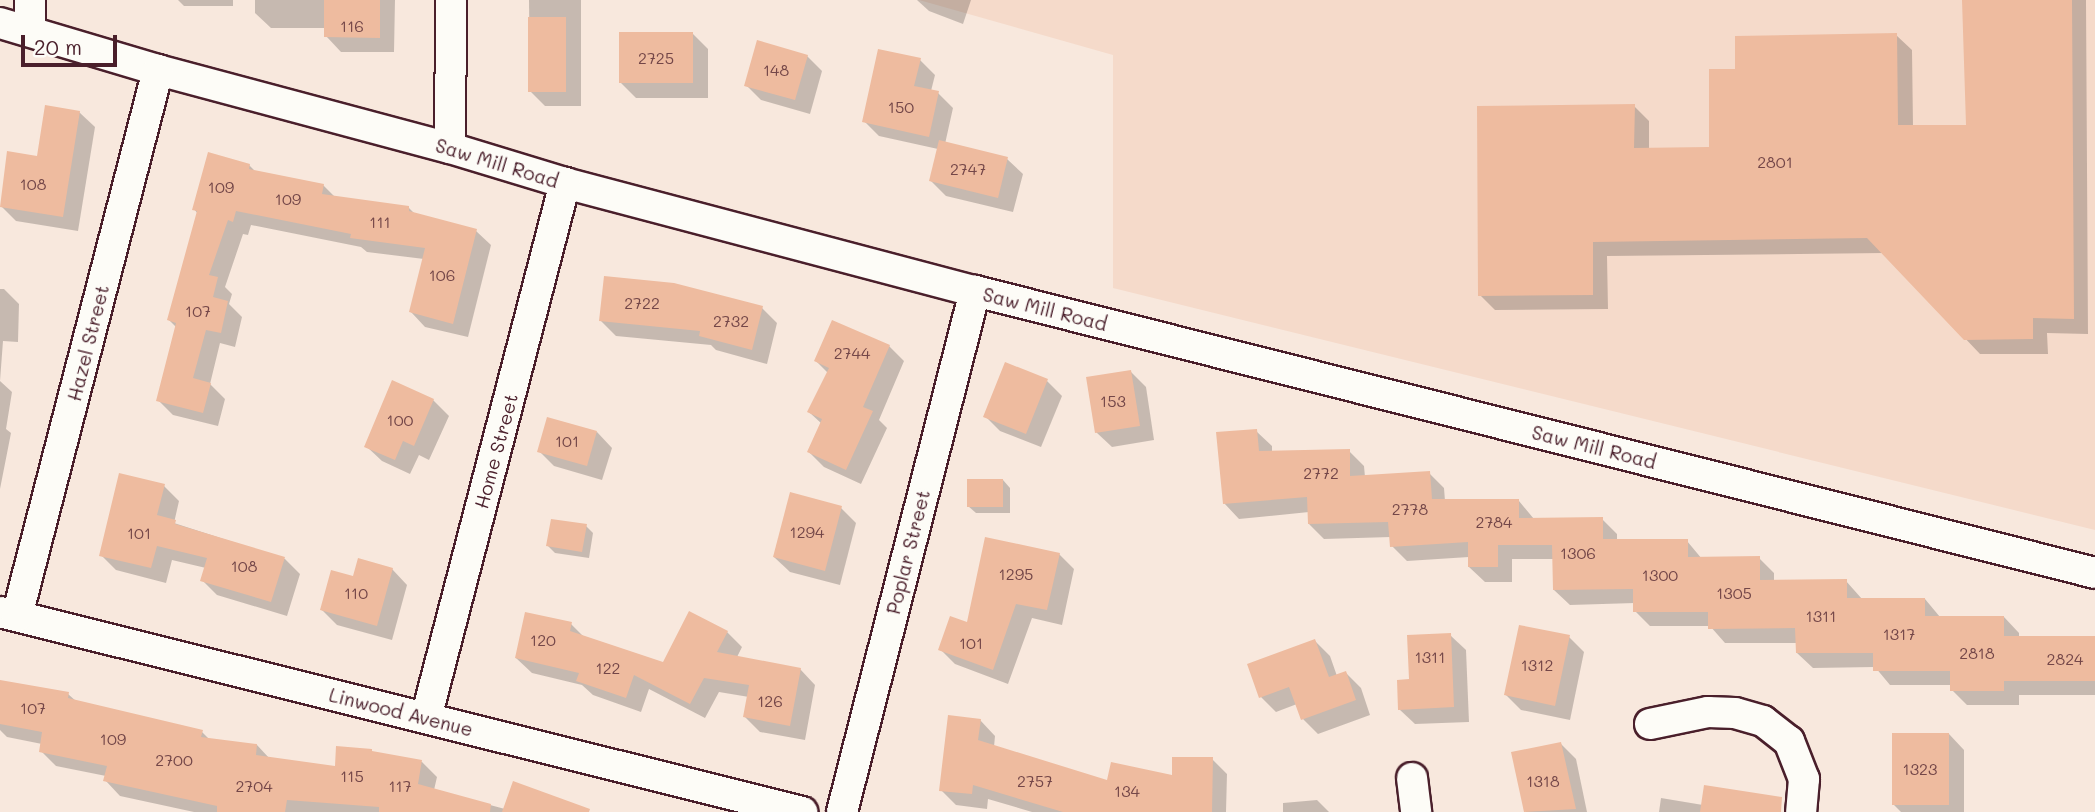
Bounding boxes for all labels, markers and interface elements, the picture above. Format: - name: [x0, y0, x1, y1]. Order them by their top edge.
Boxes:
- house number: 116: [340, 16, 364, 36]
- scale bar: [24, 21, 121, 65]
- text: 20 m: [34, 33, 82, 60]
- house number: 2725: [638, 48, 674, 68]
- house number: 148: [763, 60, 789, 80]
- house number: 150: [888, 97, 914, 117]
- street label: Saw Mill Road: [433, 133, 561, 193]
- house number: 2801: [1757, 152, 1793, 172]
- house number: 2747: [950, 159, 986, 179]
- house number: 108: [20, 174, 46, 194]
- house number: 109: [208, 177, 234, 197]
- house number: 109: [275, 189, 301, 209]
- house number: 111: [369, 212, 391, 232]
- house number: 106: [429, 265, 455, 285]
- street label: Hazel Street: [63, 282, 113, 404]
- street label: Saw Mill Road: [981, 283, 1109, 335]
- house number: 2722: [624, 293, 660, 313]
- house number: 107: [185, 301, 211, 321]
- house number: 2732: [713, 311, 749, 331]
- house number: 2744: [834, 343, 870, 363]
- street label: Home Street: [470, 391, 522, 511]
- house number: 153: [1100, 391, 1126, 411]
- house number: 100: [387, 410, 413, 430]
- street label: Saw Mill Road: [1530, 421, 1658, 473]
- house number: 101: [555, 431, 579, 451]
- house number: 2772: [1303, 463, 1339, 483]
- street label: Poplar Street: [882, 487, 934, 617]
- house number: 2778: [1392, 499, 1428, 519]
- house number: 2784: [1476, 512, 1512, 532]
- house number: 1294: [790, 522, 824, 542]
- house number: 101: [127, 523, 151, 543]
- house number: 1306: [1560, 543, 1596, 563]
- house number: 108: [231, 556, 257, 576]
- house number: 1295: [999, 564, 1033, 584]
- house number: 1300: [1642, 565, 1678, 585]
- house number: 110: [344, 583, 368, 603]
- house number: 1305: [1716, 583, 1752, 603]
- house number: 1311: [1806, 606, 1836, 626]
- house number: 1317: [1883, 624, 1915, 644]
- house number: 120: [530, 630, 556, 650]
- house number: 101: [959, 633, 983, 653]
- house number: 2818: [1959, 643, 1995, 663]
- house number: 1311: [1415, 647, 1445, 667]
- house number: 2824: [2047, 649, 2083, 669]
- house number: 1312: [1521, 655, 1553, 675]
- house number: 122: [596, 658, 620, 678]
- street label: Linwood Avenue: [327, 683, 475, 741]
- house number: 126: [757, 691, 783, 711]
- house number: 107: [20, 698, 46, 718]
- house number: 109: [100, 729, 126, 749]
- house number: 2700: [155, 750, 193, 770]
- house number: 1323: [1903, 759, 1937, 779]
- house number: 115: [340, 766, 364, 786]
- house number: 2757: [1017, 771, 1053, 791]
- house number: 1318: [1526, 771, 1560, 791]
- house number: 2704: [235, 776, 273, 796]
- house number: 117: [388, 776, 412, 796]
- house number: 134: [1114, 781, 1140, 801]

